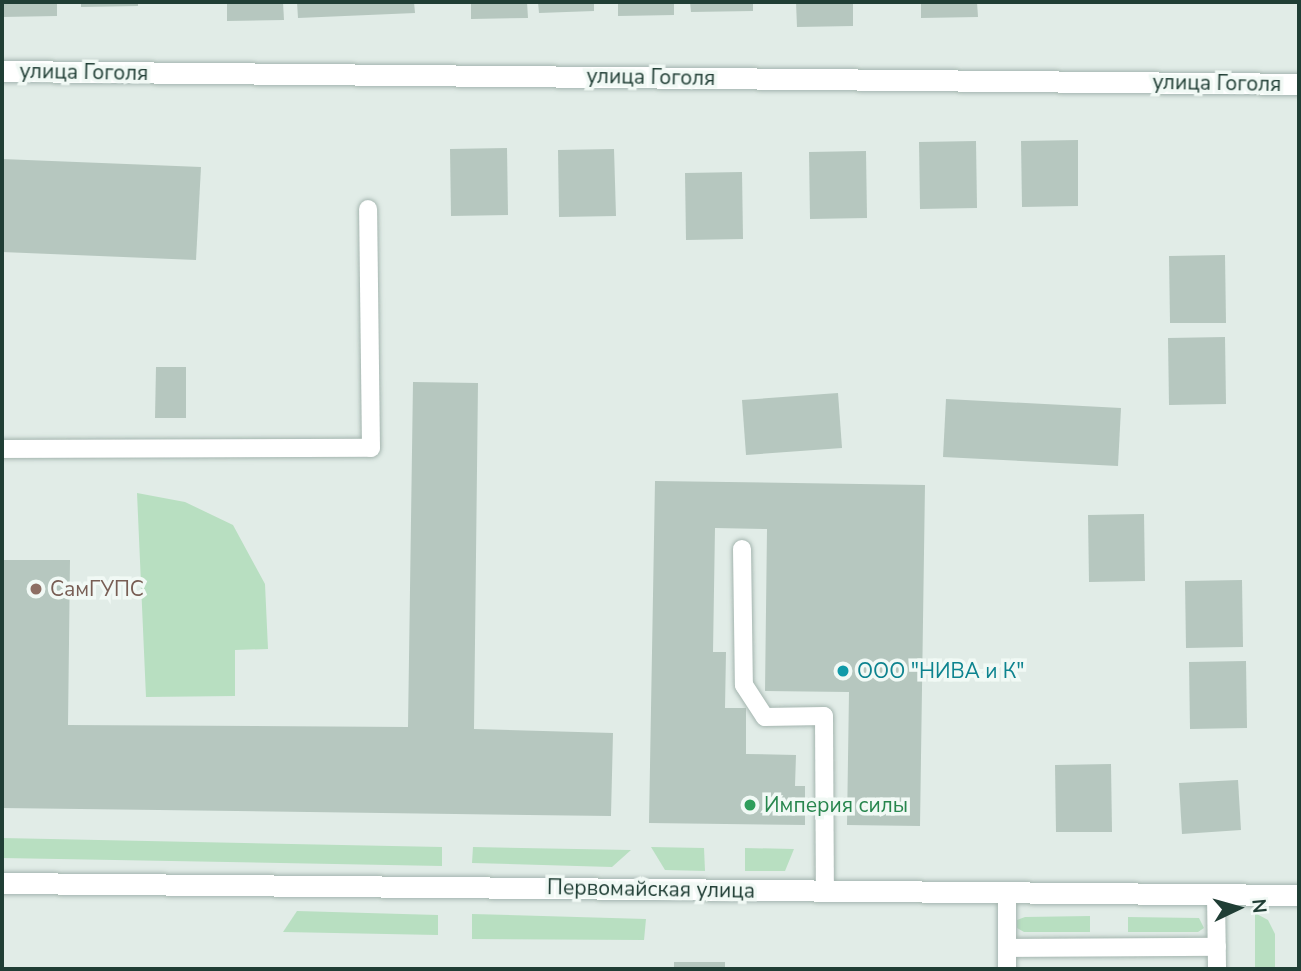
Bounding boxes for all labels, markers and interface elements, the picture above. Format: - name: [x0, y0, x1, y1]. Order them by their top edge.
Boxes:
- street label: улица Гоголя: [19, 58, 149, 86]
- street label: улица Гоголя: [586, 63, 716, 91]
- street label: улица Гоголя: [1152, 69, 1282, 97]
- place label: СамГУПС: [50, 576, 144, 602]
- marker: СамГУПС: [28, 581, 44, 597]
- place label: OOO "НИВА и К": [857, 658, 1024, 684]
- marker: OOO "НИВА и К": [835, 663, 851, 679]
- place label: Империя силы: [764, 792, 908, 818]
- marker: Империя силы: [742, 797, 758, 813]
- north arrow: [1203, 873, 1273, 943]
- street label: Первомайская улица: [547, 875, 755, 903]
- text: N: [1245, 898, 1272, 914]

